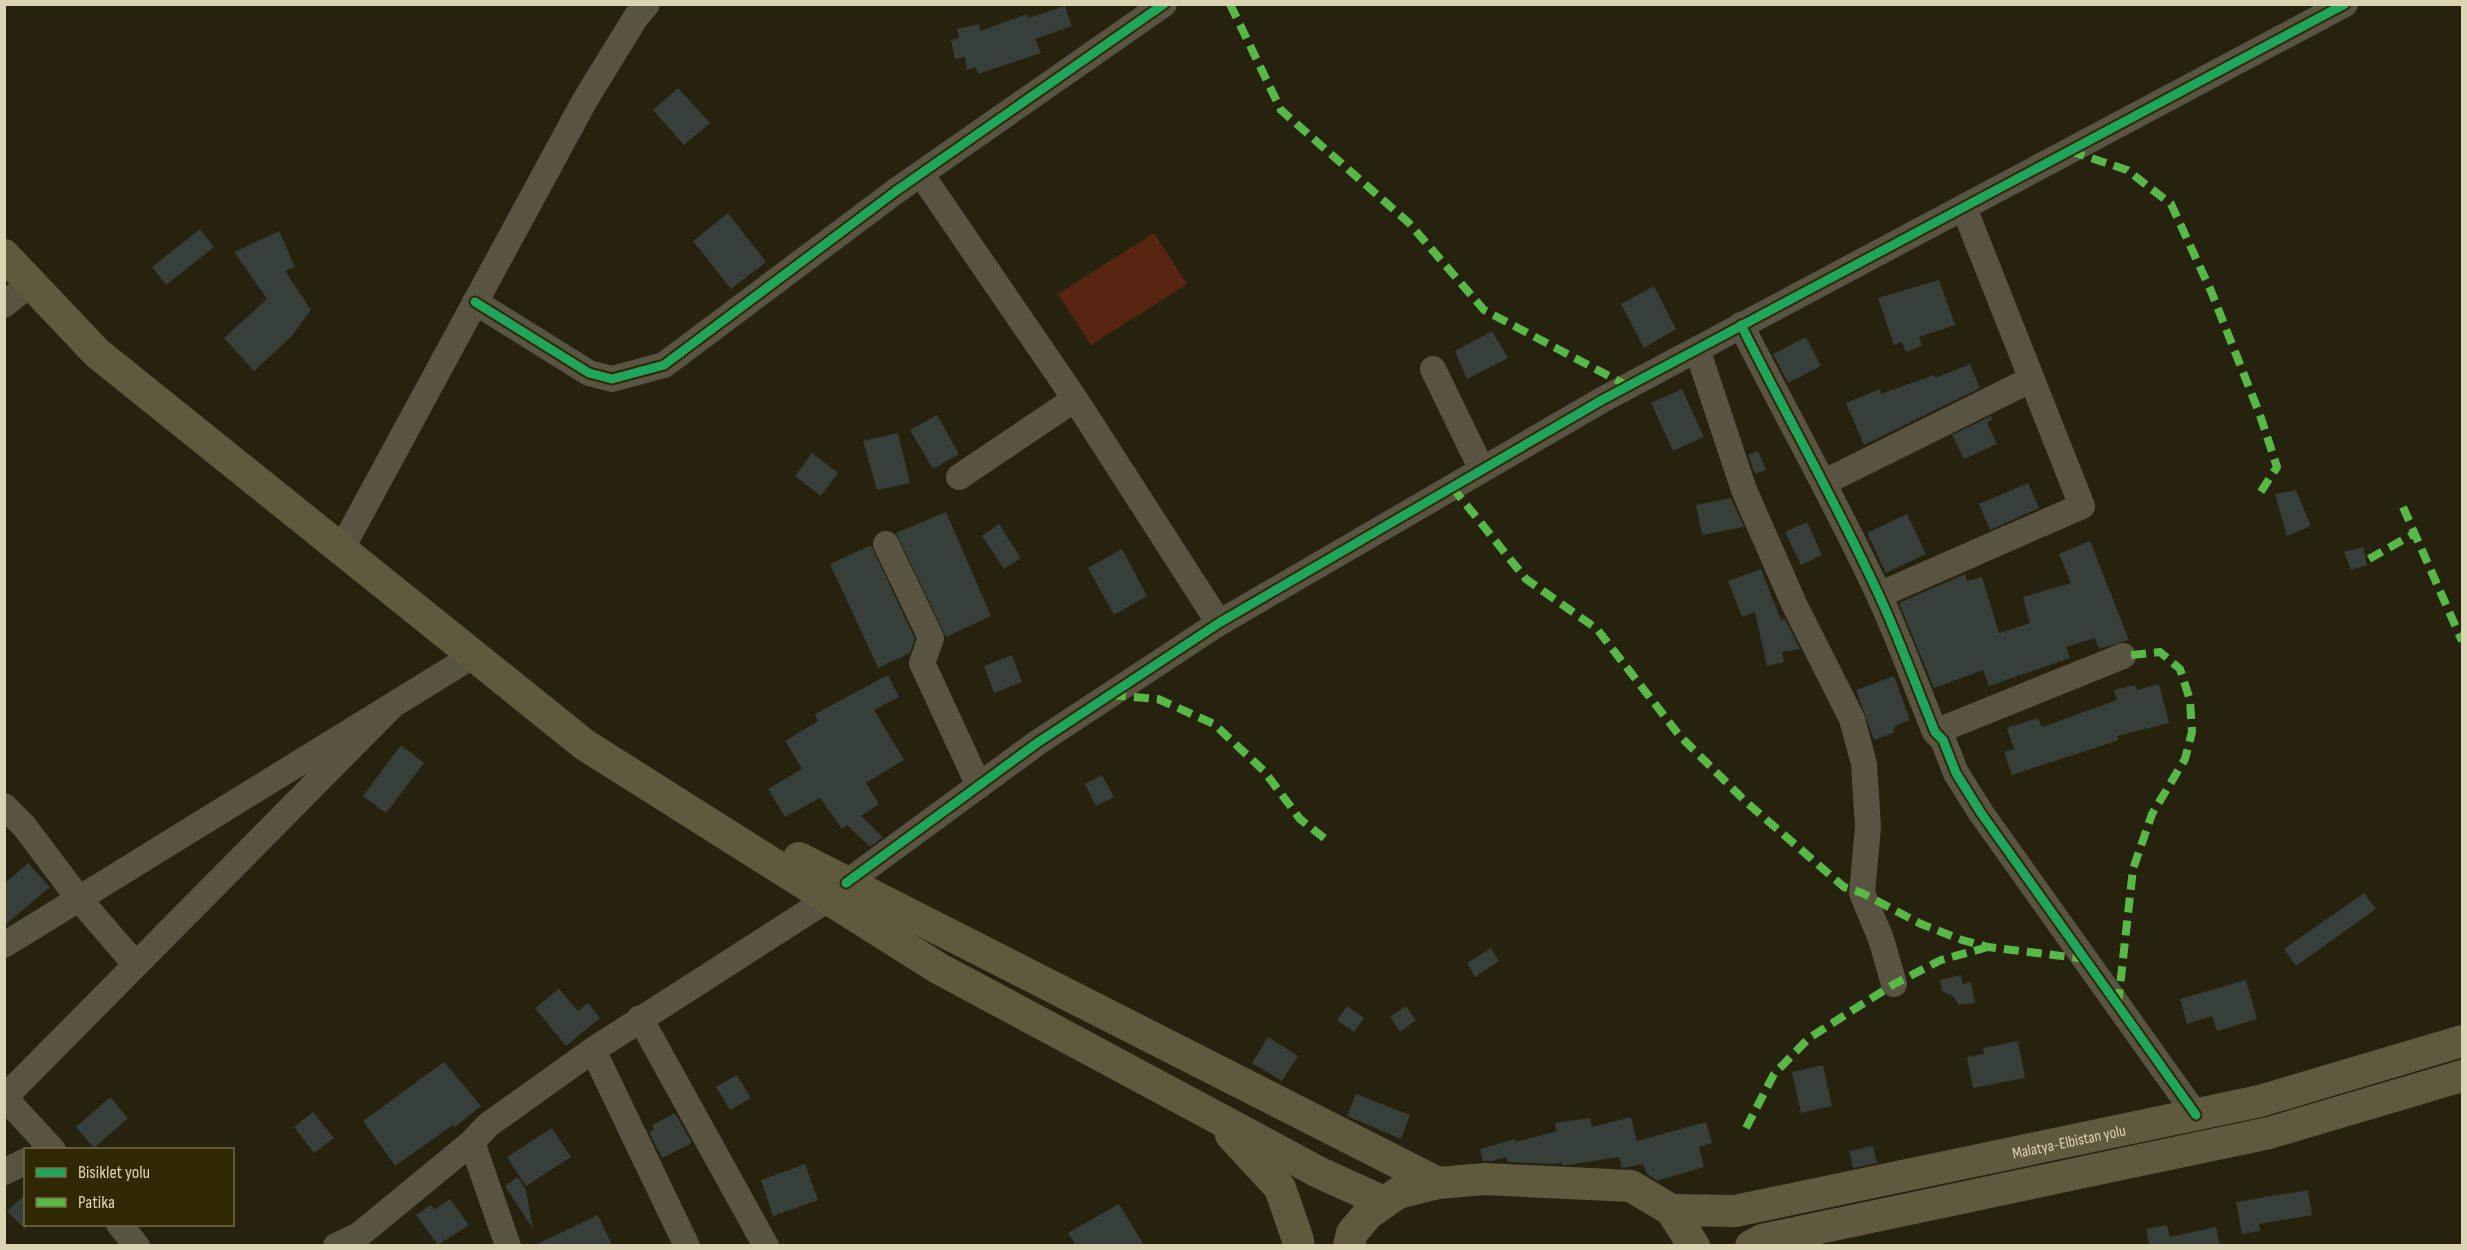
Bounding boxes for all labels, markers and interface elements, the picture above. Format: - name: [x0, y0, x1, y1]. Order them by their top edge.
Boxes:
- street label: Malatya-Elbistan yolu: [2011, 1121, 2128, 1164]
- legend: [24, 1148, 234, 1226]
- text: Bisiklet yolu: [78, 1162, 150, 1183]
- text: Patika: [78, 1192, 115, 1213]

